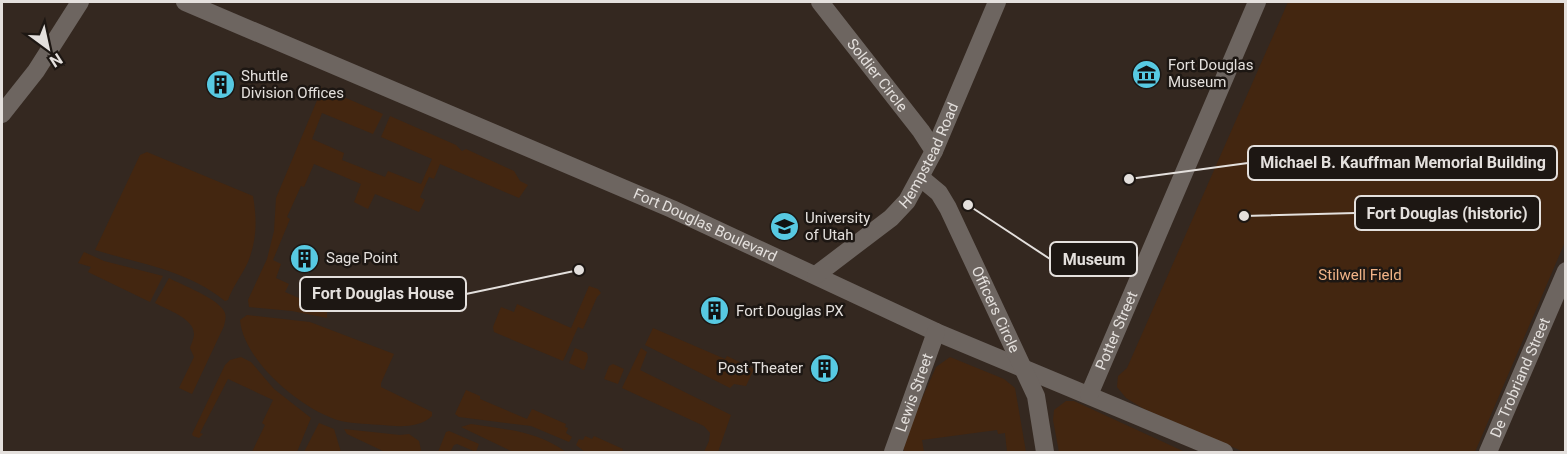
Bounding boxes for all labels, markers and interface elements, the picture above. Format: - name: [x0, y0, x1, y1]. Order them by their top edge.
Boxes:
- north arrow: [18, 18, 78, 78]
- street label: Soldier Circle: [843, 35, 912, 115]
- text: N: [46, 49, 66, 71]
- place label: Fort Douglas Museum: [1168, 56, 1253, 91]
- museum icon: Fort Douglas Museum: [1131, 58, 1163, 90]
- place label: Shuttle Division Offices: [241, 67, 344, 102]
- building icon: Shuttle Division Offices: [204, 69, 236, 101]
- street label: Hempstead Road: [895, 100, 962, 213]
- callout: Michael B. Kauffman Memorial Building: [1248, 146, 1557, 180]
- text: Michael B. Kauffman Memorial Building: [1260, 153, 1546, 172]
- street label: Fort Douglas Boulevard: [631, 185, 780, 266]
- callout: Fort Douglas (historic): [1355, 196, 1540, 230]
- text: Fort Douglas (historic): [1366, 204, 1528, 223]
- place label: University of Utah: [805, 209, 870, 244]
- school or university icon: University of Utah: [768, 211, 800, 243]
- building icon: Sage Point: [289, 242, 321, 274]
- callout: Museum: [1050, 242, 1137, 276]
- place label: Sage Point: [326, 249, 398, 267]
- text: Museum: [1063, 250, 1125, 269]
- street label: Officers Circle: [968, 263, 1023, 356]
- park label: Stilwell Field: [1318, 266, 1402, 284]
- callout: Fort Douglas House: [300, 277, 466, 311]
- text: Fort Douglas House: [312, 284, 454, 303]
- street label: Potter Street: [1092, 288, 1141, 373]
- building icon: Fort Douglas PX: [699, 295, 731, 327]
- place label: Fort Douglas PX: [736, 302, 844, 320]
- street label: De Trobriand Street: [1486, 315, 1554, 440]
- street label: Lewis Street: [892, 351, 937, 434]
- building icon: Post Theater: [808, 352, 840, 384]
- place label: Post Theater: [718, 359, 803, 377]

